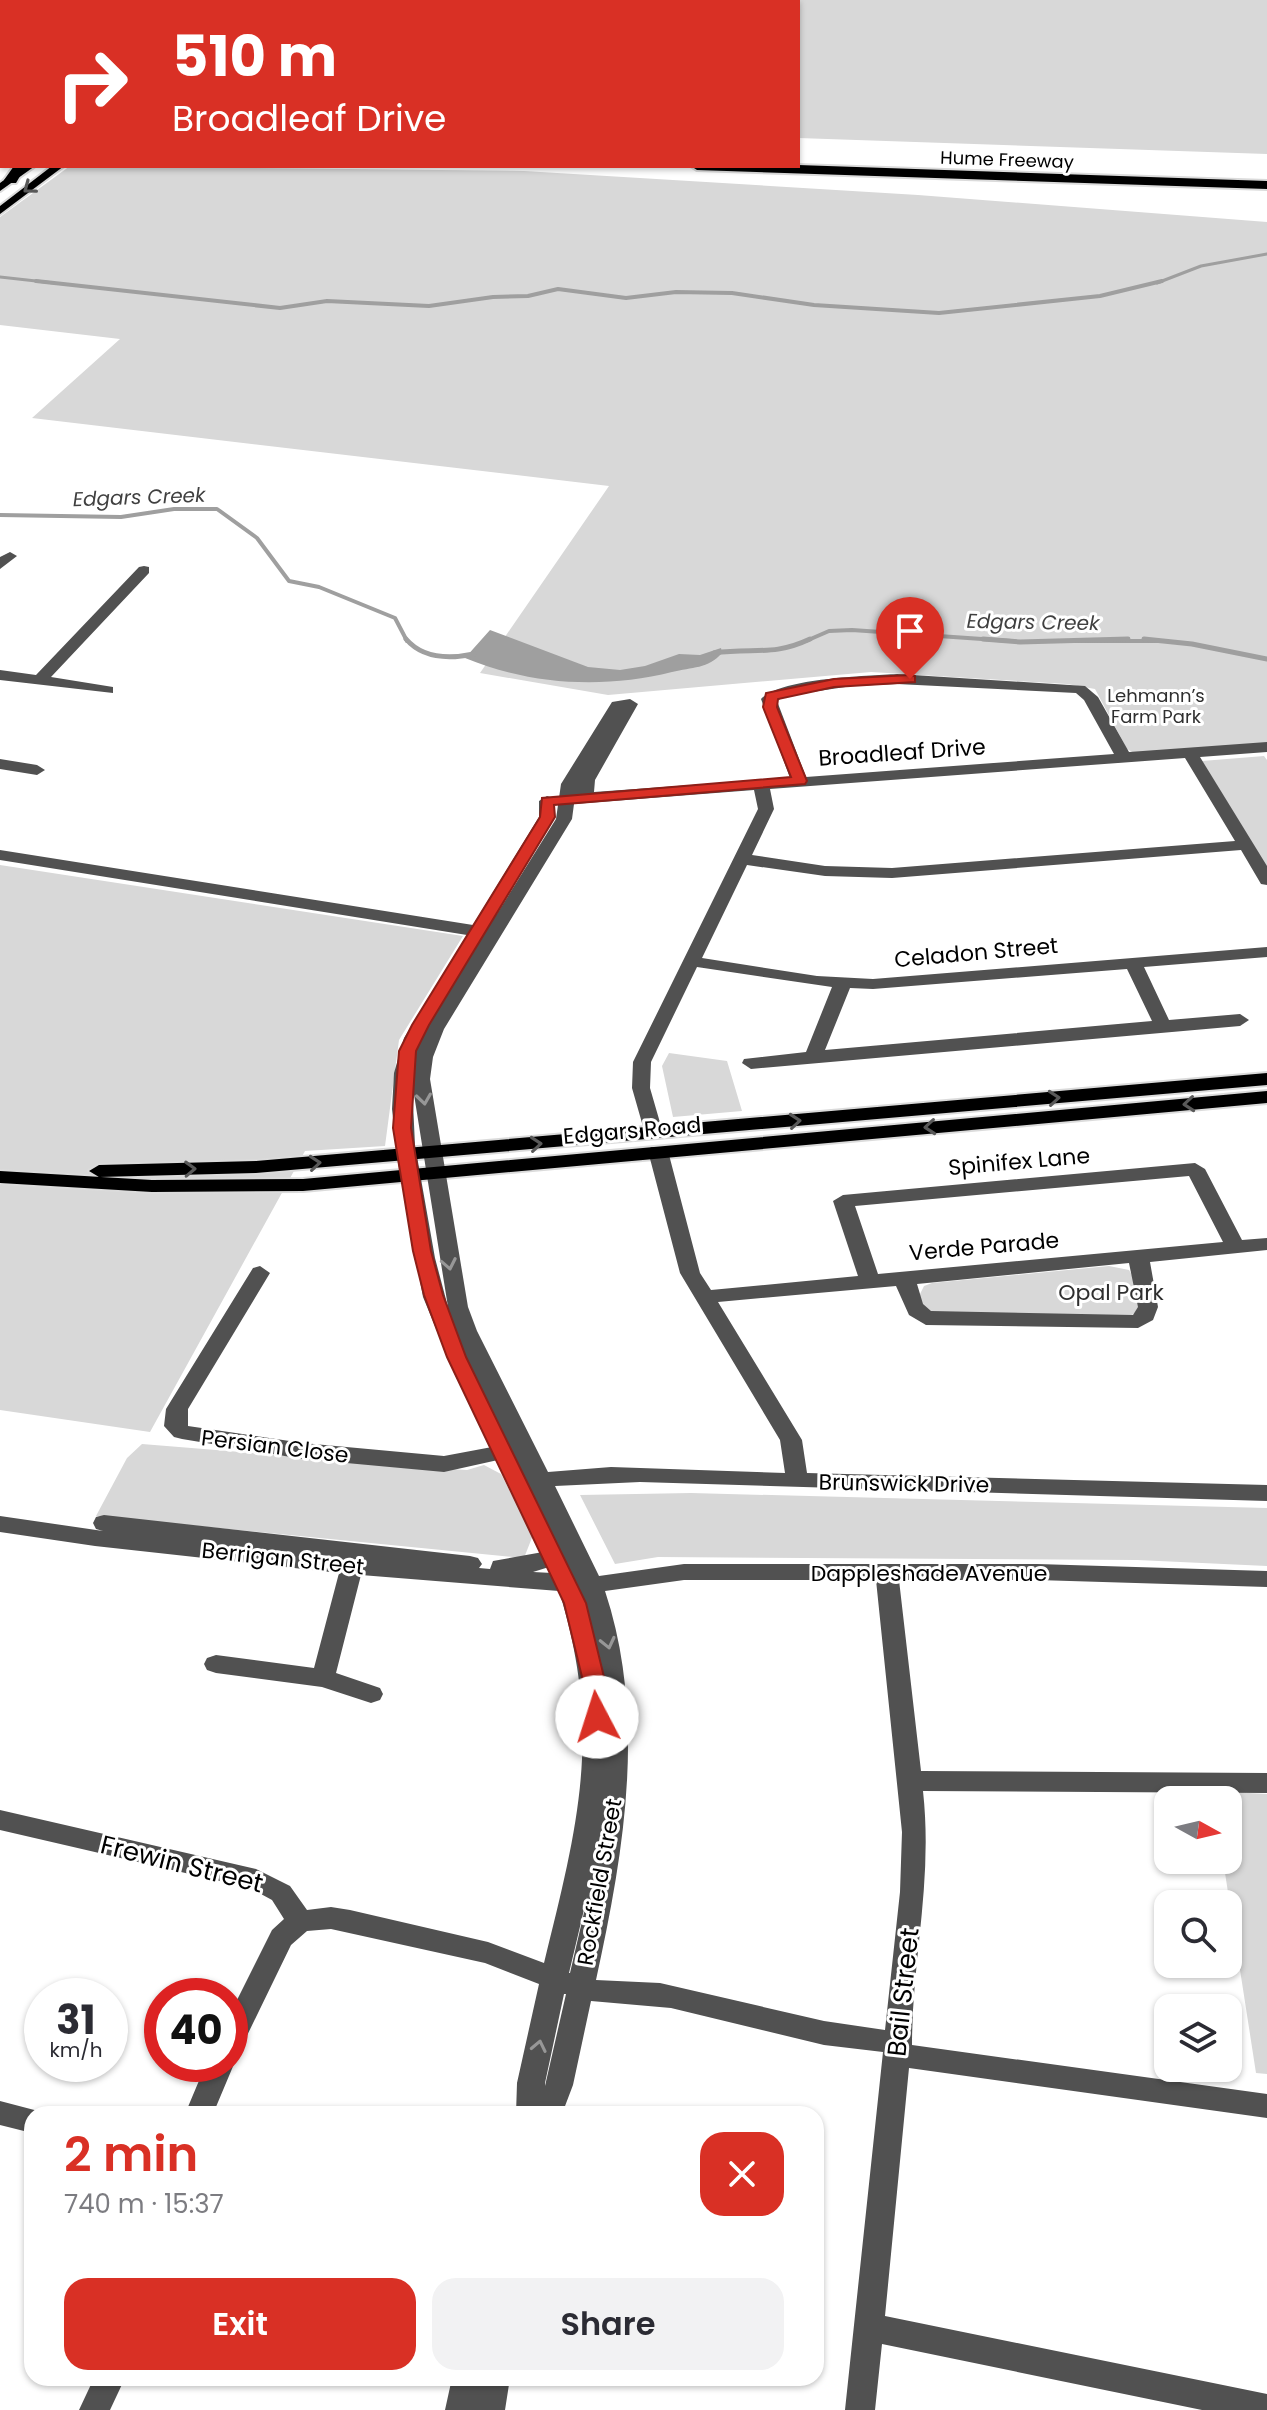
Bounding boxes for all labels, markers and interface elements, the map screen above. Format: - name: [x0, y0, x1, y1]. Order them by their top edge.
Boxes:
- text: 510 m: [172, 17, 337, 96]
- icon: right: [40, 32, 144, 136]
- text: Broadleaf Drive: [172, 93, 446, 144]
- street label: Hume Freeway: [940, 145, 1074, 174]
- one-way arrow: [23, 179, 38, 193]
- water label: Edgars Creek: [72, 481, 207, 513]
- pin: [876, 597, 944, 679]
- water label: Edgars Creek: [966, 607, 1101, 637]
- icon: arrive: [888, 609, 932, 653]
- park label: Lehmann’s Farm Park: [1107, 683, 1205, 729]
- street label: Broadleaf Drive: [817, 731, 987, 774]
- street label: Celadon Street: [893, 930, 1059, 975]
- one-way arrow: [1048, 1090, 1061, 1107]
- one-way arrow: [415, 1093, 432, 1106]
- one-way arrow: [1182, 1095, 1195, 1112]
- street label: Edgars Road: [562, 1109, 702, 1152]
- one-way arrow: [789, 1113, 802, 1130]
- one-way arrow: [923, 1118, 936, 1135]
- one-way arrow: [530, 1136, 543, 1153]
- street label: Spinifex Lane: [947, 1140, 1091, 1183]
- one-way arrow: [309, 1155, 322, 1172]
- one-way arrow: [184, 1161, 197, 1178]
- street label: Verde Parade: [908, 1225, 1060, 1268]
- one-way arrow: [440, 1257, 457, 1271]
- park label: Opal Park: [1058, 1277, 1164, 1308]
- street label: Persian Close: [200, 1422, 350, 1471]
- street label: Brunswick Drive: [818, 1467, 990, 1500]
- street label: Berrigan Street: [200, 1535, 366, 1582]
- street label: Dappleshade Avenue: [811, 1558, 1047, 1589]
- one-way arrow: [599, 1636, 616, 1650]
- position arrow: [555, 1675, 639, 1759]
- north arrow: [1154, 1786, 1242, 1874]
- map controls: [1154, 1786, 1242, 2082]
- street label: Rockfield Street: [570, 1796, 629, 1968]
- street label: Frewin Street: [97, 1826, 267, 1902]
- button: search: [1154, 1890, 1242, 1978]
- street label: Bail Street: [878, 1926, 928, 2058]
- speed limit sign: 40: [144, 1978, 248, 2082]
- text: 31: [56, 1992, 96, 2048]
- button: layers: [1154, 1994, 1242, 2082]
- text: km/h: [49, 2036, 103, 2064]
- one-way arrow: [530, 2039, 547, 2053]
- text: 2 min: [64, 2121, 198, 2188]
- button: close: [700, 2132, 784, 2216]
- text: 740 m · 15:37: [64, 2186, 224, 2222]
- button: Exit: [64, 2278, 416, 2370]
- button: Share: [432, 2278, 784, 2370]

